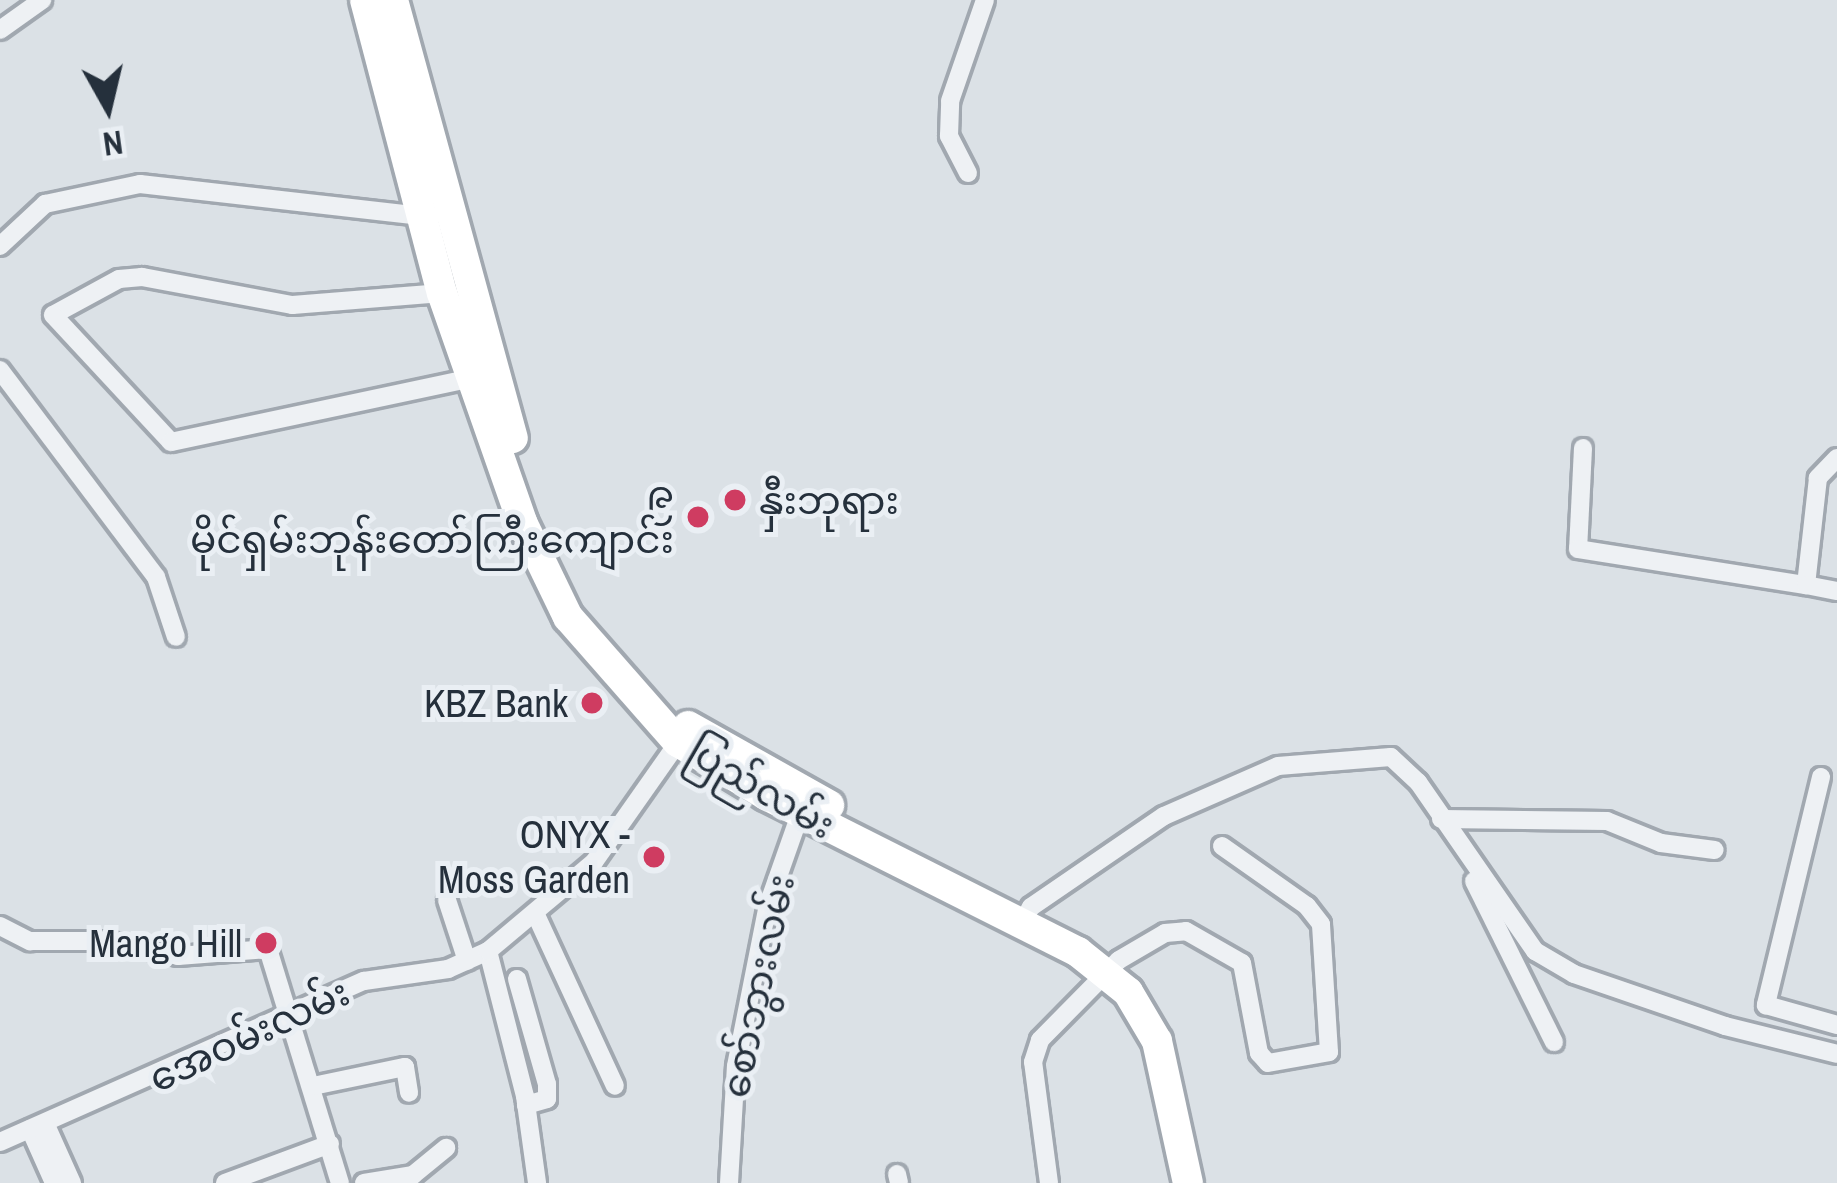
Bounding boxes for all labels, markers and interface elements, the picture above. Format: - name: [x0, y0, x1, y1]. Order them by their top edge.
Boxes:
- north arrow: [48, 48, 168, 168]
- text: N: [100, 121, 126, 167]
- place label: ၉ မိုင်ရှမ်းဘုန်းတော်ကြီးကျောင်း: [190, 472, 674, 563]
- place label: နှီးဘုရား: [759, 477, 899, 523]
- marker: နှီးဘုရား: [722, 487, 748, 513]
- marker: ၉ မိုင်ရှမ်းဘုန်းတော်ကြီးကျောင်း: [685, 504, 711, 530]
- place label: KBZ Bank: [424, 680, 568, 726]
- marker: KBZ Bank: [579, 690, 605, 716]
- street label: ပြည်လမ်း: [679, 727, 843, 849]
- place label: ONYX - Moss Garden: [438, 812, 630, 903]
- marker: ONYX - Moss Garden: [641, 844, 667, 870]
- street label: စော်ဘွားလမ်း: [712, 870, 804, 1102]
- place label: Mango Hill: [89, 920, 242, 966]
- marker: Mango Hill: [253, 930, 279, 956]
- street label: အေဝမ်းလမ်း: [141, 968, 357, 1102]

